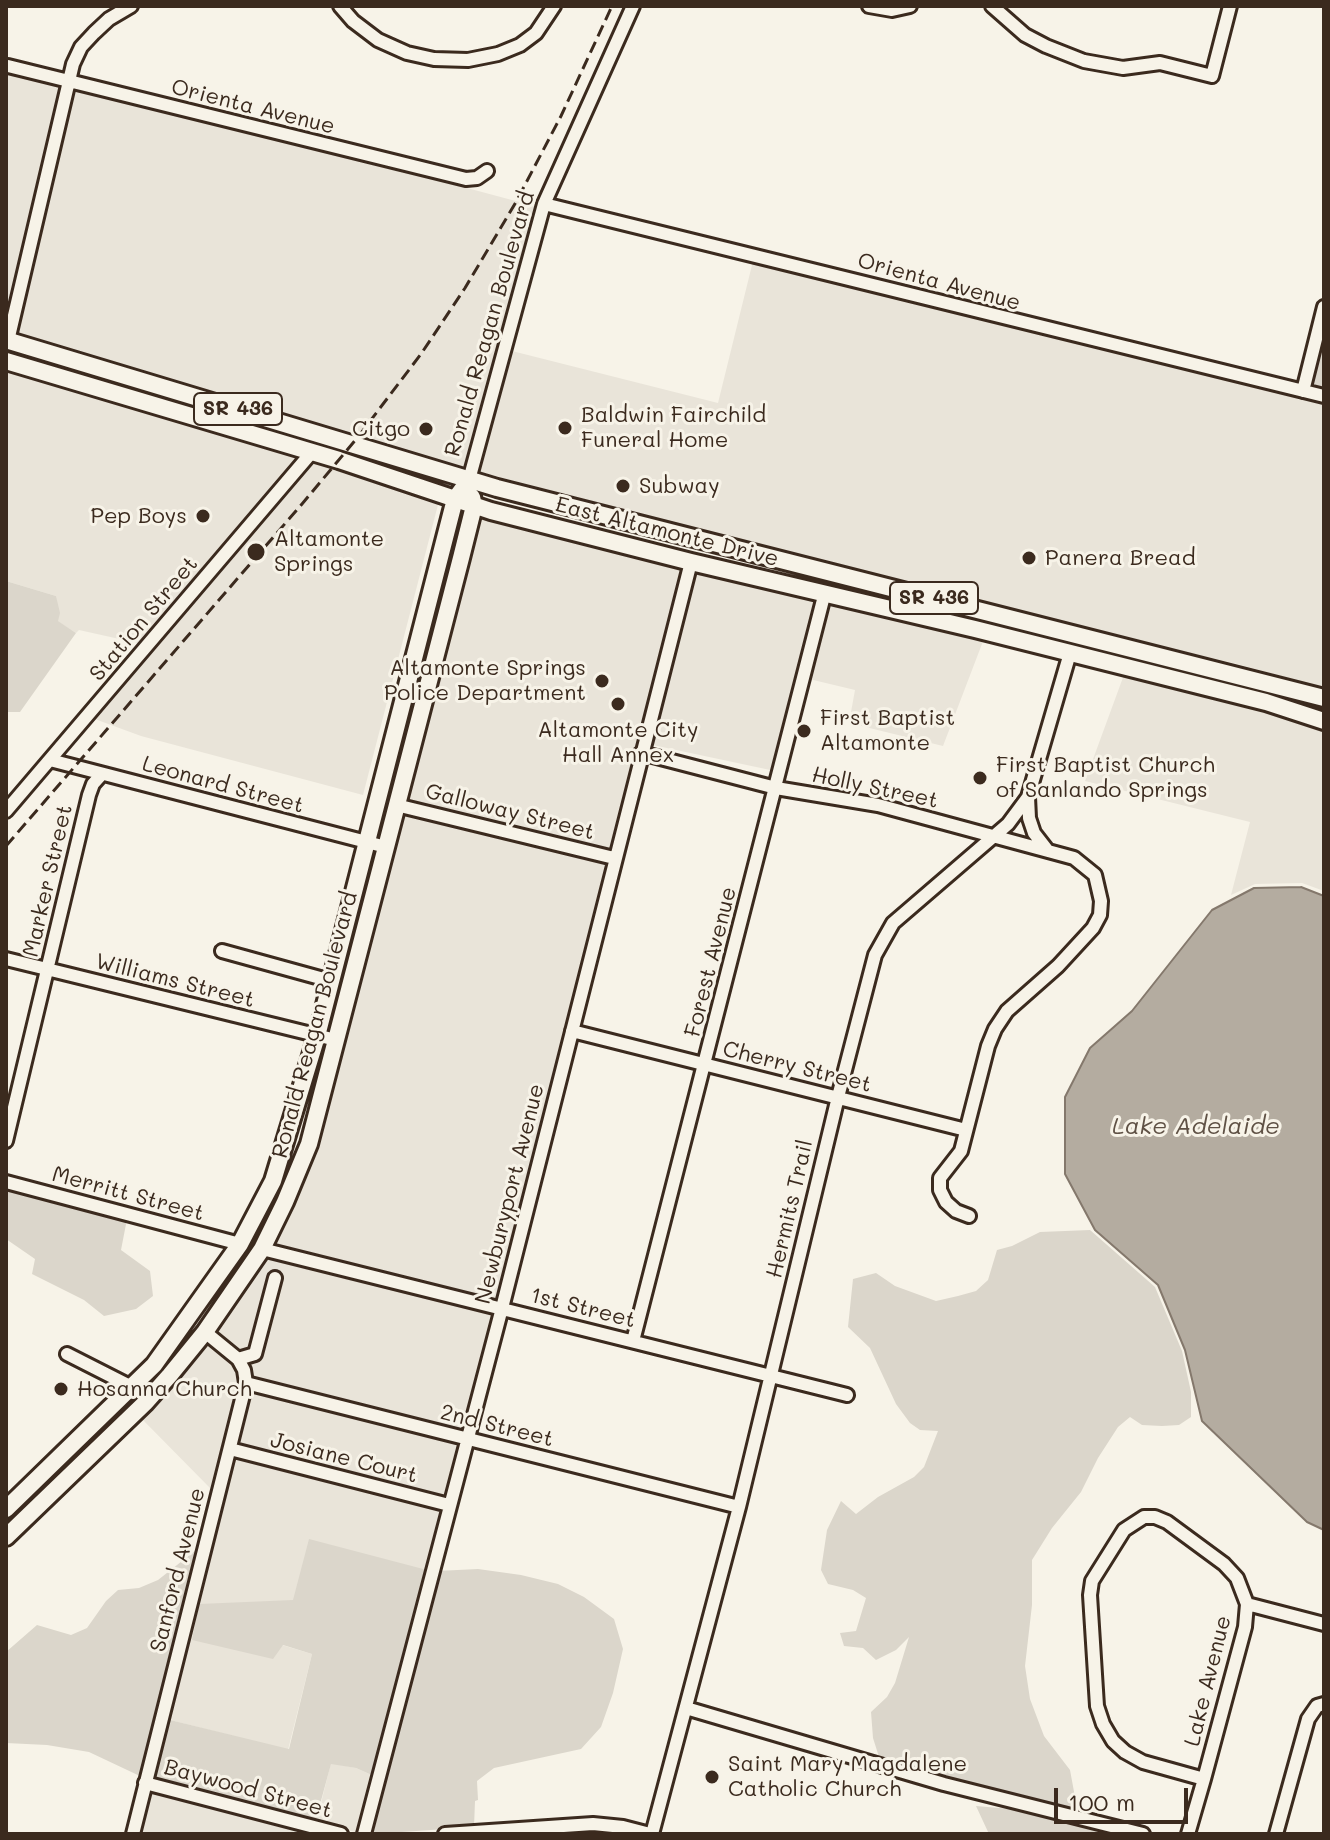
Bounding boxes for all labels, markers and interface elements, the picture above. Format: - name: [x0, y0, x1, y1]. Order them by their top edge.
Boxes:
- street label: Orienta Avenue: [169, 74, 337, 140]
- street label: Ronald Reagan Boulevard: [439, 188, 541, 460]
- street label: Orienta Avenue: [855, 248, 1023, 316]
- road number: SR 436: [194, 393, 282, 425]
- place label: Baldwin Fairchild Funeral Home: [581, 402, 766, 454]
- place label: Citgo: [352, 416, 410, 442]
- marker: Baldwin Fairchild Funeral Home: [556, 419, 574, 437]
- marker: Citgo: [417, 420, 435, 438]
- place label: Subway: [639, 473, 720, 499]
- marker: Subway: [614, 477, 632, 495]
- street label: East Altamonte Drive: [553, 491, 781, 573]
- place label: Pep Boys: [90, 503, 187, 529]
- marker: Pep Boys: [194, 507, 212, 525]
- place label: Altamonte Springs: [274, 526, 384, 578]
- marker: Altamonte Springs: [245, 541, 267, 563]
- place label: Panera Bread: [1045, 545, 1196, 571]
- marker: Panera Bread: [1020, 549, 1038, 567]
- street label: Station Street: [84, 551, 204, 687]
- road number: SR 436: [890, 582, 978, 614]
- place label: Altamonte Springs Police Department: [384, 655, 586, 706]
- marker: Altamonte Springs Police Department: [593, 672, 611, 690]
- marker: Altamonte City Hall Annex: [609, 695, 627, 713]
- place label: First Baptist Altamonte: [820, 705, 955, 756]
- place label: Altamonte City Hall Annex: [538, 717, 698, 768]
- marker: First Baptist Altamonte: [795, 722, 813, 740]
- street label: Leonard Street: [139, 751, 307, 819]
- place label: First Baptist Church of Sanlando Springs: [996, 752, 1215, 804]
- street label: Holly Street: [809, 762, 941, 814]
- marker: First Baptist Church of Sanlando Springs: [971, 769, 989, 787]
- street label: Galloway Street: [423, 778, 597, 846]
- street label: Marker Street: [18, 802, 78, 960]
- street label: Forest Avenue: [680, 884, 742, 1040]
- street label: Ronald Reagan Boulevard: [267, 889, 363, 1161]
- street label: Williams Street: [93, 948, 257, 1014]
- street label: Cherry Street: [720, 1036, 874, 1098]
- street label: Newburyport Avenue: [470, 1081, 550, 1307]
- water label: Lake Adelaide: [1112, 1113, 1280, 1141]
- street label: Hermits Trail: [761, 1137, 819, 1281]
- street label: Merritt Street: [49, 1161, 207, 1227]
- street label: 1st Street: [528, 1282, 638, 1334]
- place label: Hosanna Church: [77, 1376, 252, 1402]
- marker: Hosanna Church: [52, 1380, 70, 1398]
- street label: 2nd Street: [438, 1399, 556, 1453]
- street label: Josiane Court: [268, 1427, 420, 1489]
- street label: Sanford Avenue: [145, 1485, 211, 1655]
- street label: Lake Avenue: [1179, 1613, 1237, 1749]
- place label: Saint Mary Magdalene Catholic Church: [728, 1751, 967, 1802]
- street label: Baywood Street: [161, 1754, 335, 1824]
- marker: Saint Mary Magdalene Catholic Church: [703, 1768, 721, 1786]
- scale bar: [1058, 1772, 1192, 1822]
- text: 100 m: [1068, 1786, 1135, 1817]

